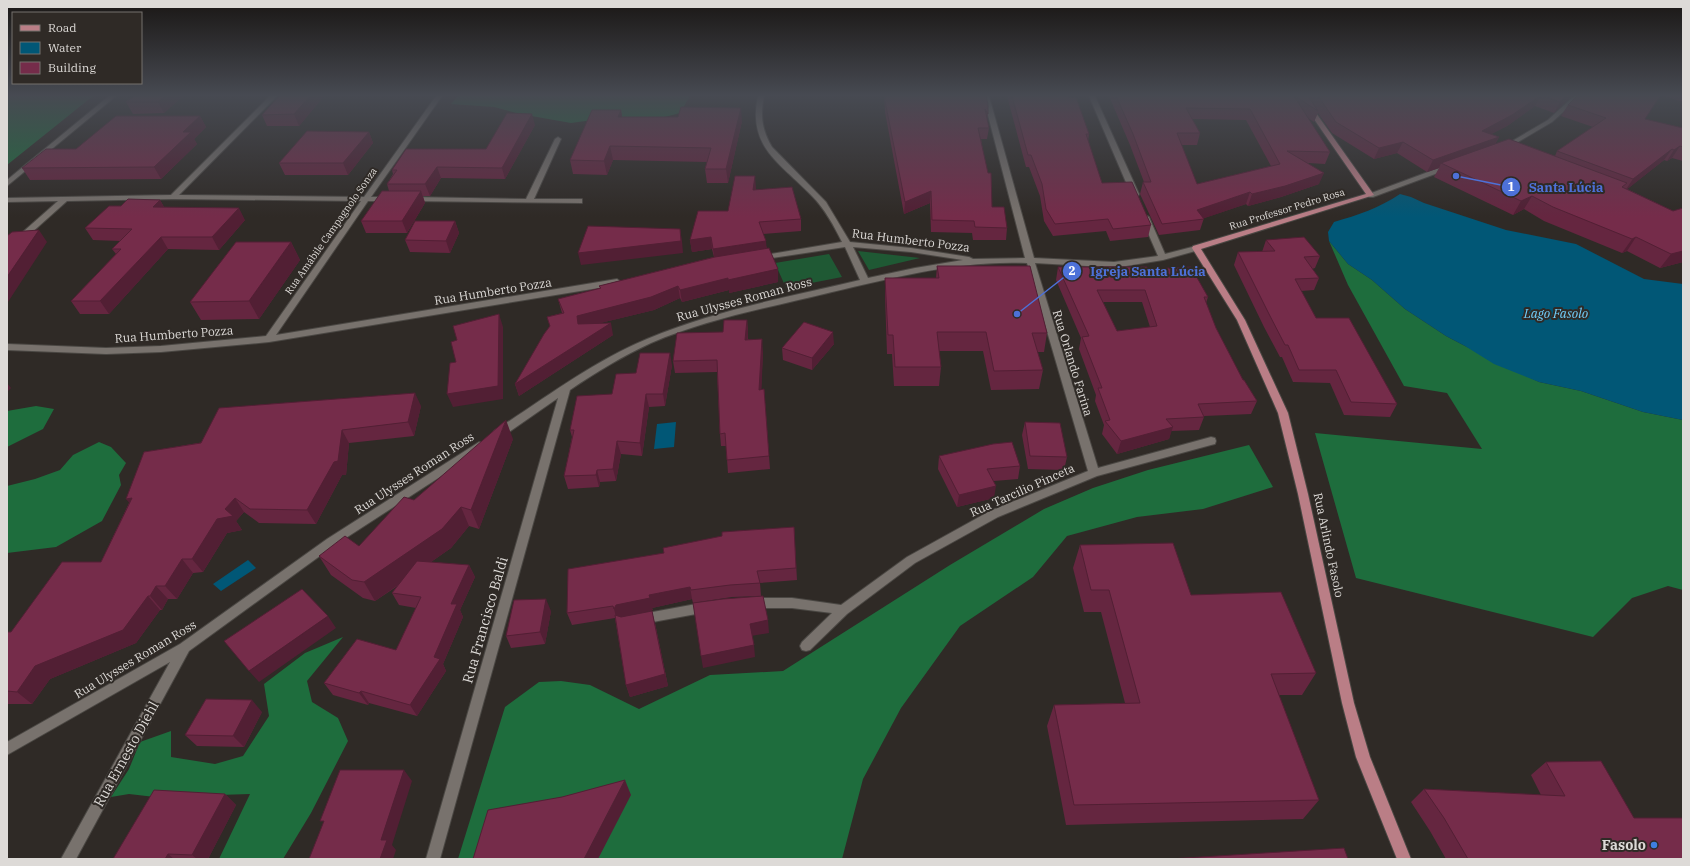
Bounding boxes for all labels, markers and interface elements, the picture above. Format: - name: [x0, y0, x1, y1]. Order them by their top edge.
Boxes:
- legend: [12, 12, 142, 84]
- text: Road: [48, 20, 77, 35]
- text: Water: [48, 40, 82, 55]
- text: Building: [48, 60, 96, 75]
- street label: Rua Amábile Campagnolo Sonza: [282, 165, 380, 297]
- callout: Santa Lúcia: [1501, 175, 1612, 200]
- text: 1: [1507, 179, 1515, 194]
- text: Santa Lúcia: [1529, 179, 1604, 196]
- street label: Rua Professor Pedro Rosa: [1228, 185, 1347, 233]
- street label: Rua Humberto Pozza: [851, 225, 971, 255]
- callout: Igreja Santa Lúcia: [1062, 259, 1214, 284]
- text: 2: [1068, 263, 1076, 278]
- text: Igreja Santa Lúcia: [1090, 263, 1206, 280]
- street label: Rua Humberto Pozza: [433, 274, 553, 308]
- street label: Rua Ulysses Roman Ross: [675, 274, 813, 324]
- water label: Lago Fasolo: [1523, 305, 1588, 322]
- street label: Rua Orlando Farina: [1050, 308, 1096, 418]
- street label: Rua Humberto Pozza: [114, 322, 234, 346]
- street label: Rua Ulysses Roman Ross: [351, 429, 477, 517]
- street label: Rua Tarcilio Pinceta: [967, 460, 1077, 520]
- street label: Rua Arlindo Fasolo: [1311, 491, 1347, 599]
- street label: Rua Francisco Baldi: [458, 555, 512, 685]
- street label: Rua Ulysses Roman Ross: [71, 617, 199, 701]
- street label: Rua Ernesto Diehl: [90, 698, 162, 810]
- place label: Fasolo: [1602, 836, 1646, 854]
- marker: Fasolo: [1649, 840, 1659, 850]

